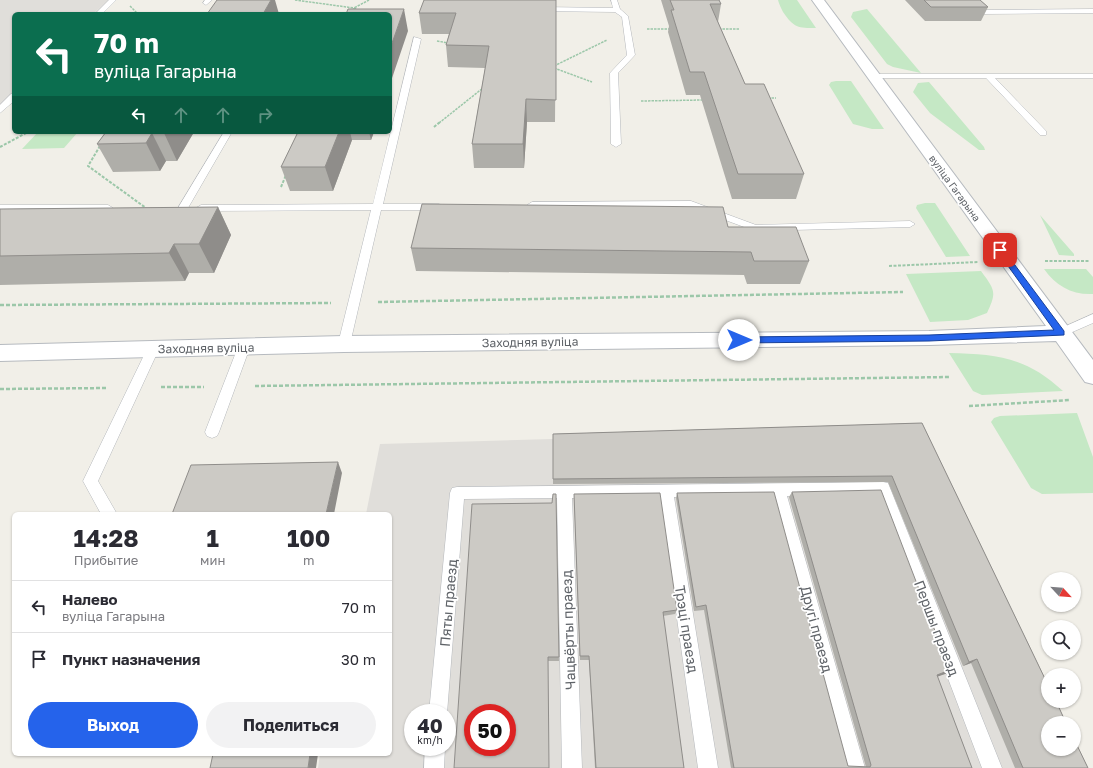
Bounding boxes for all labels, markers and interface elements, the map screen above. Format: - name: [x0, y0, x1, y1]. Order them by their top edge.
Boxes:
- text: 70 m: [94, 26, 159, 59]
- icon: left: [28, 28, 80, 80]
- text: вуліца Гагарына: [94, 60, 237, 82]
- icon: left: [128, 104, 150, 126]
- icon: ahead: [170, 104, 192, 126]
- icon: ahead: [212, 104, 234, 126]
- icon: right: [254, 104, 276, 126]
- street label: вуліца Гагарына: [927, 152, 983, 224]
- pin: [983, 233, 1017, 267]
- icon: arrive: [989, 239, 1011, 261]
- position arrow: [718, 319, 760, 361]
- street label: Заходняя вуліца: [481, 334, 579, 350]
- street label: Заходняя вуліца: [157, 340, 255, 356]
- text: 14:28: [74, 523, 139, 552]
- text: 1: [207, 523, 219, 552]
- text: 100: [287, 523, 330, 552]
- text: Прибытие: [74, 552, 138, 568]
- text: мин: [200, 552, 225, 568]
- text: m: [303, 552, 314, 568]
- street label: Пяты праезд: [436, 558, 460, 648]
- street label: Чацвёрты праезд: [557, 569, 579, 690]
- north arrow: [1041, 572, 1081, 612]
- map controls: [1041, 572, 1081, 756]
- street label: Першы праезд: [911, 578, 963, 679]
- street label: Трэці праезд: [672, 584, 702, 675]
- street label: Другі праезд: [797, 584, 837, 675]
- text: Налево: [62, 590, 118, 608]
- icon: left: [28, 596, 50, 618]
- text: 70 m: [342, 598, 376, 616]
- text: вуліца Гагарына: [62, 608, 165, 624]
- button: search: [1041, 620, 1081, 660]
- icon: arrive: [28, 648, 50, 670]
- text: Пункт назначения: [62, 650, 200, 668]
- text: 30 m: [341, 650, 376, 668]
- button: +: [1041, 668, 1081, 708]
- button: Выход: [28, 702, 198, 748]
- button: Поделиться: [206, 702, 376, 748]
- speed limit sign: 50: [464, 704, 516, 756]
- text: 40: [417, 713, 443, 737]
- button: −: [1041, 716, 1081, 756]
- text: km/h: [417, 734, 443, 746]

